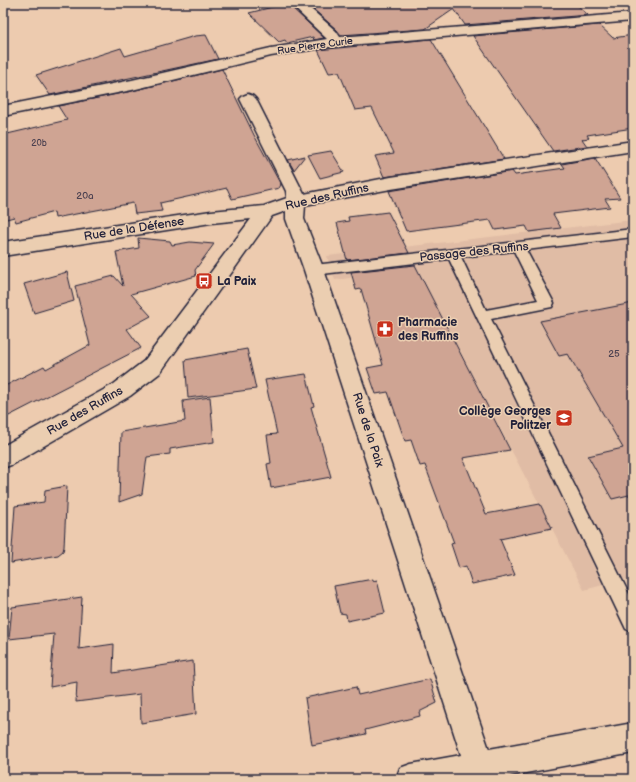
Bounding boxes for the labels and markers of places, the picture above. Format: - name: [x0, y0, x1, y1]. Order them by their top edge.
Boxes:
- bus stop icon: La Paix: [194, 271, 214, 291]
- place label: La Paix: [217, 274, 257, 289]
- place label: Pharmacie des Ruffins: [398, 315, 459, 344]
- pharmacy icon: Pharmacie des Ruffins: [375, 319, 395, 339]
- place label: Collège Georges Politzer: [459, 404, 551, 433]
- school or university icon: Collège Georges Politzer: [554, 408, 574, 428]

